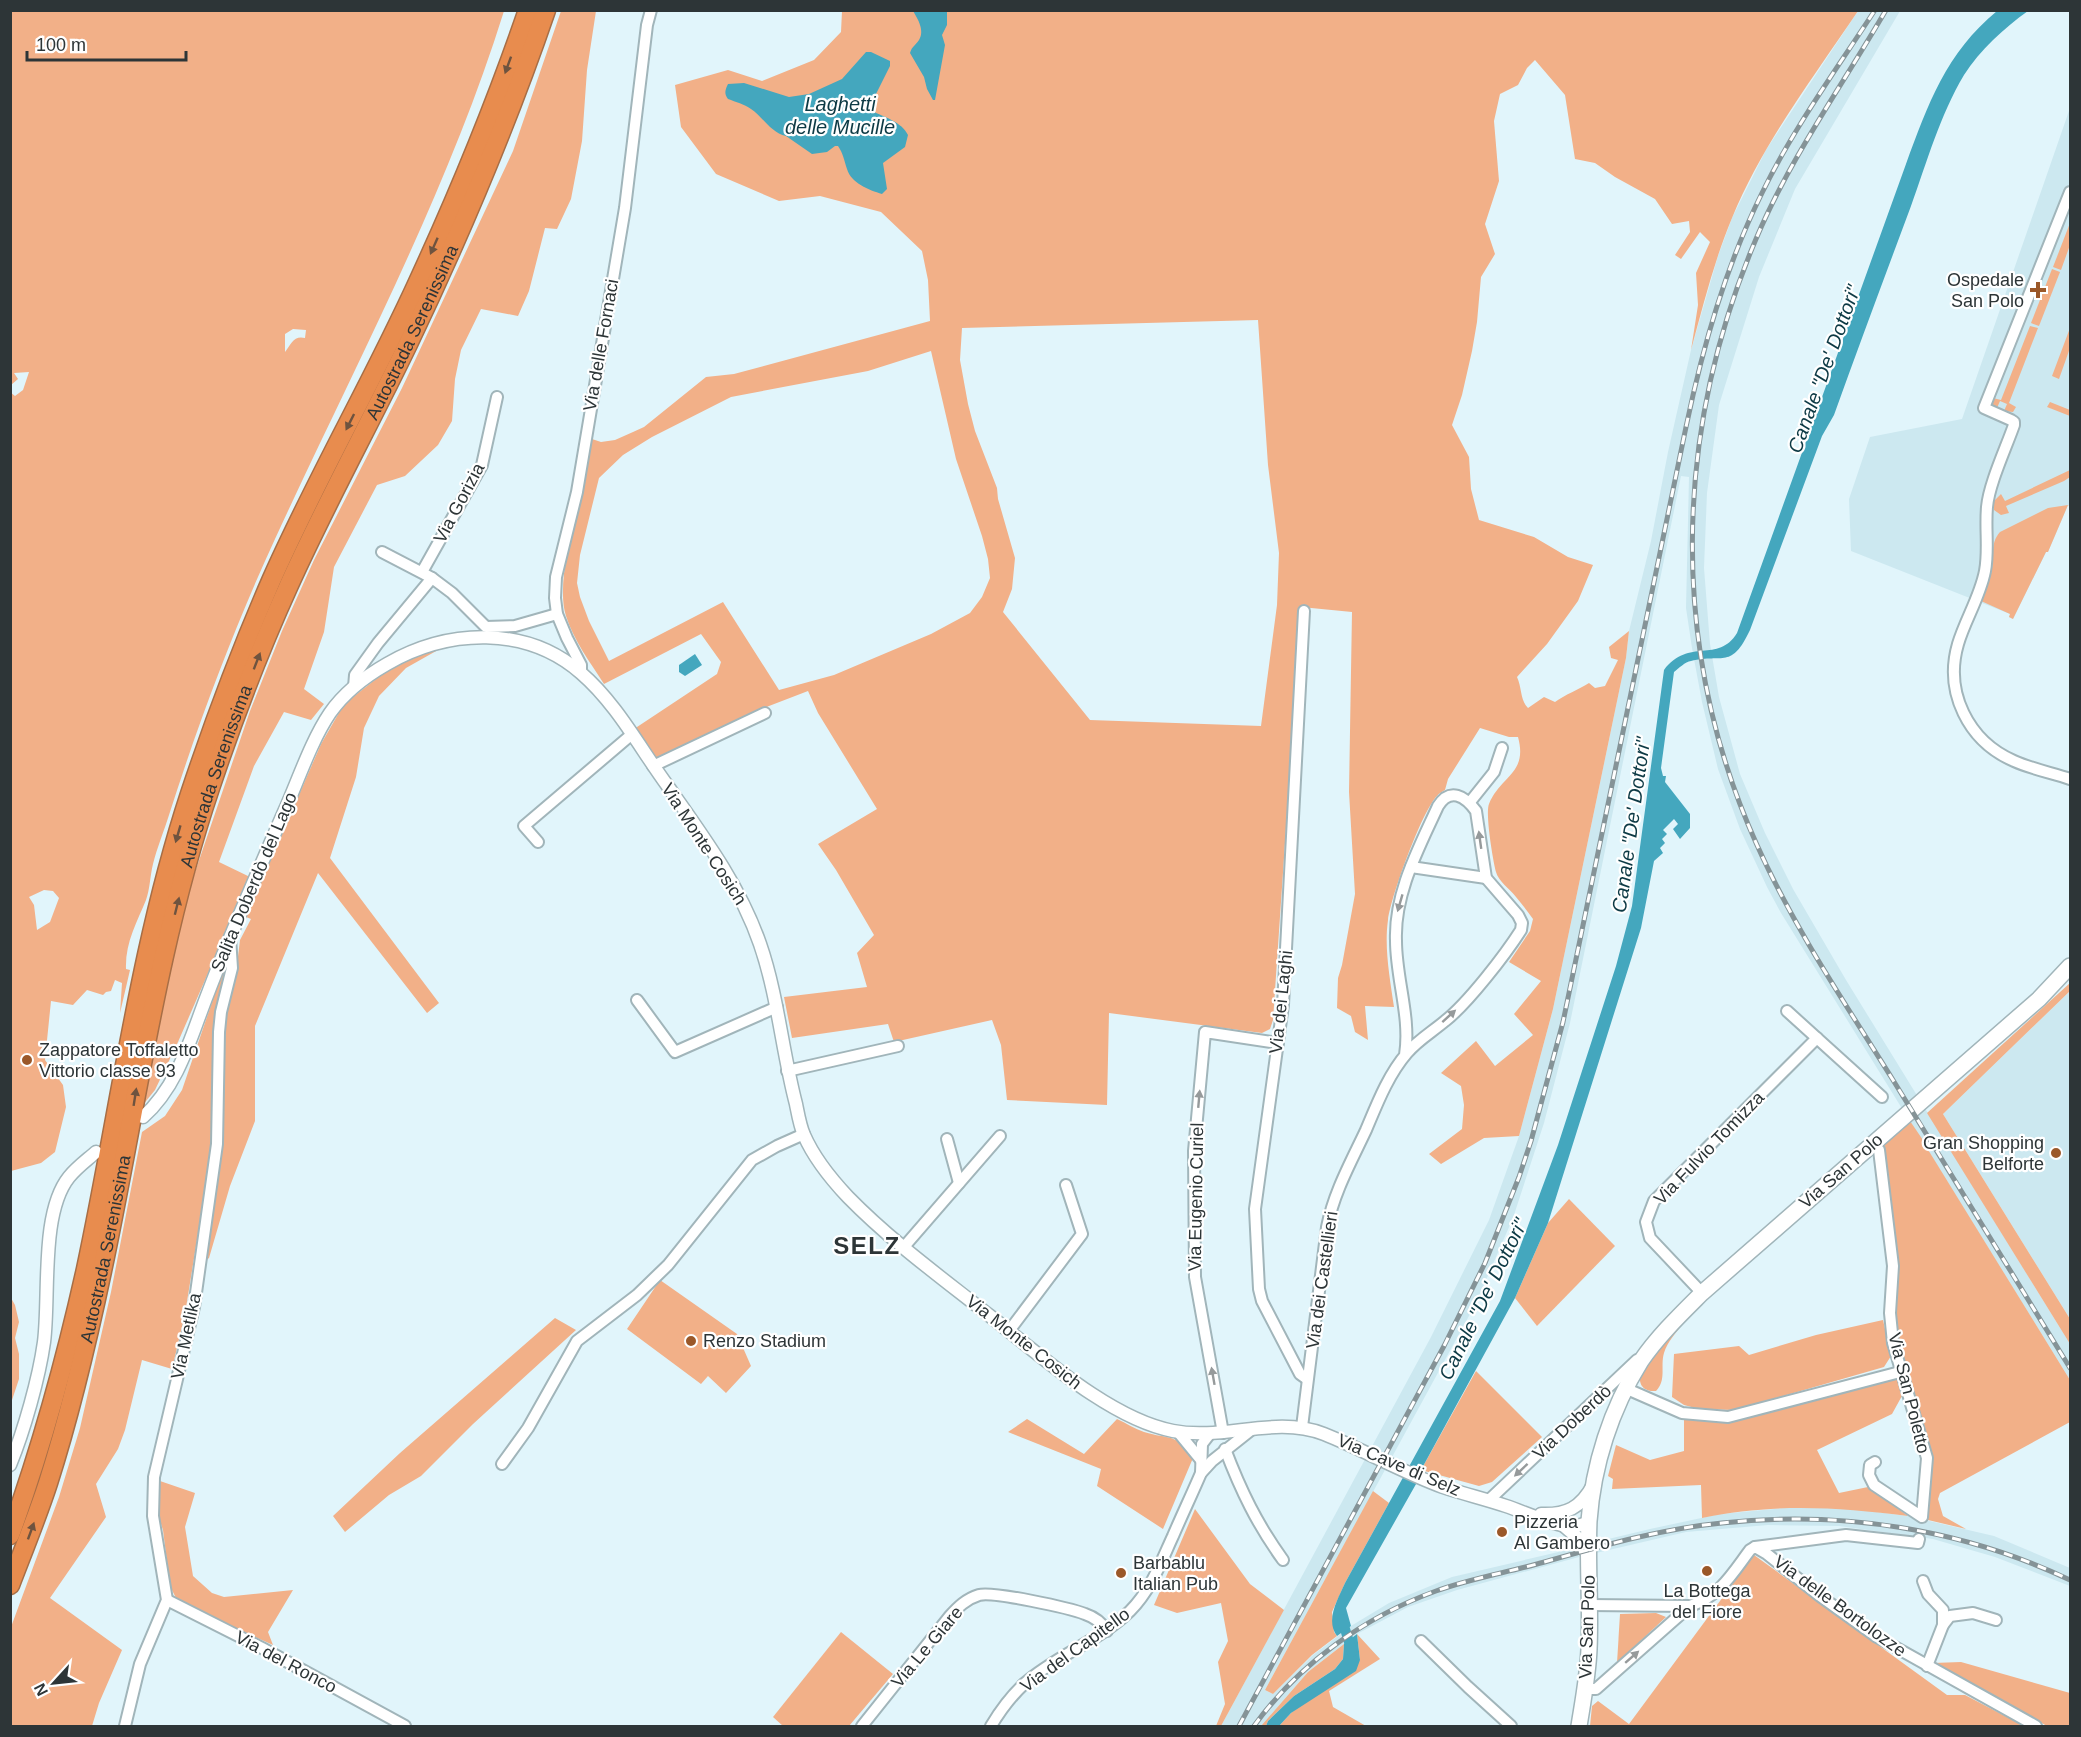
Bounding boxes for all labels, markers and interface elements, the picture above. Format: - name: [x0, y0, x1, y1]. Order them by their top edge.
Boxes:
- scale bar: [27, 24, 186, 62]
- text: 100 m: [36, 35, 86, 55]
- one-way arrow: [502, 57, 512, 75]
- water label: Laghetti delle Mucille: [785, 93, 895, 138]
- one-way arrow: [429, 237, 438, 255]
- street label: Autostrada Serenissima: [362, 241, 463, 423]
- place label: Ospedale San Polo: [1947, 270, 2024, 311]
- street label: Via delle Fornaci: [580, 277, 622, 413]
- water label: Canale "De' Dottori": [1783, 281, 1865, 456]
- marker: Ospedale San Polo: [2029, 281, 2047, 299]
- one-way arrow: [345, 413, 354, 430]
- street label: Via Gorizia: [430, 459, 489, 546]
- one-way arrow: [252, 652, 262, 670]
- street label: Autostrada Serenissima: [176, 681, 256, 870]
- water label: Canale "De' Dottori": [1608, 735, 1654, 914]
- street label: Via Monte Cosich: [657, 780, 751, 908]
- street label: Salita Doberdò del Lago: [207, 789, 301, 975]
- one-way arrow: [173, 825, 182, 843]
- one-way arrow: [1476, 830, 1485, 849]
- one-way arrow: [1395, 894, 1404, 912]
- one-way arrow: [172, 897, 182, 915]
- street label: Via dei Laghi: [1266, 949, 1296, 1055]
- one-way arrow: [1442, 1009, 1457, 1023]
- place label: Zappatore Toffaletto Vittorio classe 93: [39, 1040, 198, 1081]
- marker: Zappatore Toffaletto Vittorio classe 93: [20, 1053, 34, 1067]
- one-way arrow: [131, 1087, 140, 1106]
- street label: Via Fulvio Tomizza: [1650, 1087, 1769, 1209]
- one-way arrow: [1194, 1089, 1204, 1108]
- street label: Via Eugenio Curiel: [1185, 1122, 1207, 1272]
- street label: Via San Polo: [1795, 1129, 1887, 1213]
- place label: Gran Shopping Belforte: [1923, 1133, 2044, 1174]
- marker: Gran Shopping Belforte: [2049, 1146, 2063, 1160]
- street label: Autostrada Serenissima: [76, 1153, 135, 1345]
- street label: Via dei Castellieri: [1302, 1210, 1342, 1350]
- water label: Canale "De' Dottori": [1434, 1214, 1532, 1383]
- district label: SELZ: [833, 1232, 901, 1259]
- street label: Via Metlika: [167, 1290, 205, 1381]
- street label: Via Monte Cosich: [962, 1291, 1086, 1393]
- place label: Renzo Stadium: [703, 1331, 826, 1351]
- street label: Via San Poletto: [1884, 1331, 1934, 1455]
- marker: Renzo Stadium: [684, 1334, 698, 1348]
- one-way arrow: [1208, 1366, 1217, 1385]
- street label: Via Doberdò: [1529, 1381, 1615, 1463]
- street label: Via Cave di Selz: [1334, 1430, 1464, 1500]
- one-way arrow: [1514, 1463, 1529, 1476]
- place label: Pizzeria Al Gambero: [1514, 1512, 1610, 1553]
- one-way arrow: [26, 1521, 36, 1539]
- marker: Pizzeria Al Gambero: [1495, 1525, 1509, 1539]
- street label: Via delle Bortolozze: [1770, 1551, 1910, 1661]
- place label: Barbablu Italian Pub: [1133, 1553, 1218, 1594]
- marker: La Bottega del Fiore: [1700, 1564, 1714, 1578]
- marker: Barbablu Italian Pub: [1114, 1566, 1128, 1580]
- street label: Via San Polo: [1575, 1575, 1599, 1679]
- place label: La Bottega del Fiore: [1663, 1581, 1752, 1622]
- street label: Via Le Giare: [887, 1602, 967, 1692]
- street label: Via del Capitello: [1017, 1604, 1133, 1696]
- street label: Via del Ronco: [232, 1627, 340, 1697]
- one-way arrow: [1624, 1651, 1639, 1664]
- north arrow: [24, 1653, 84, 1713]
- text: N: [31, 1681, 51, 1699]

